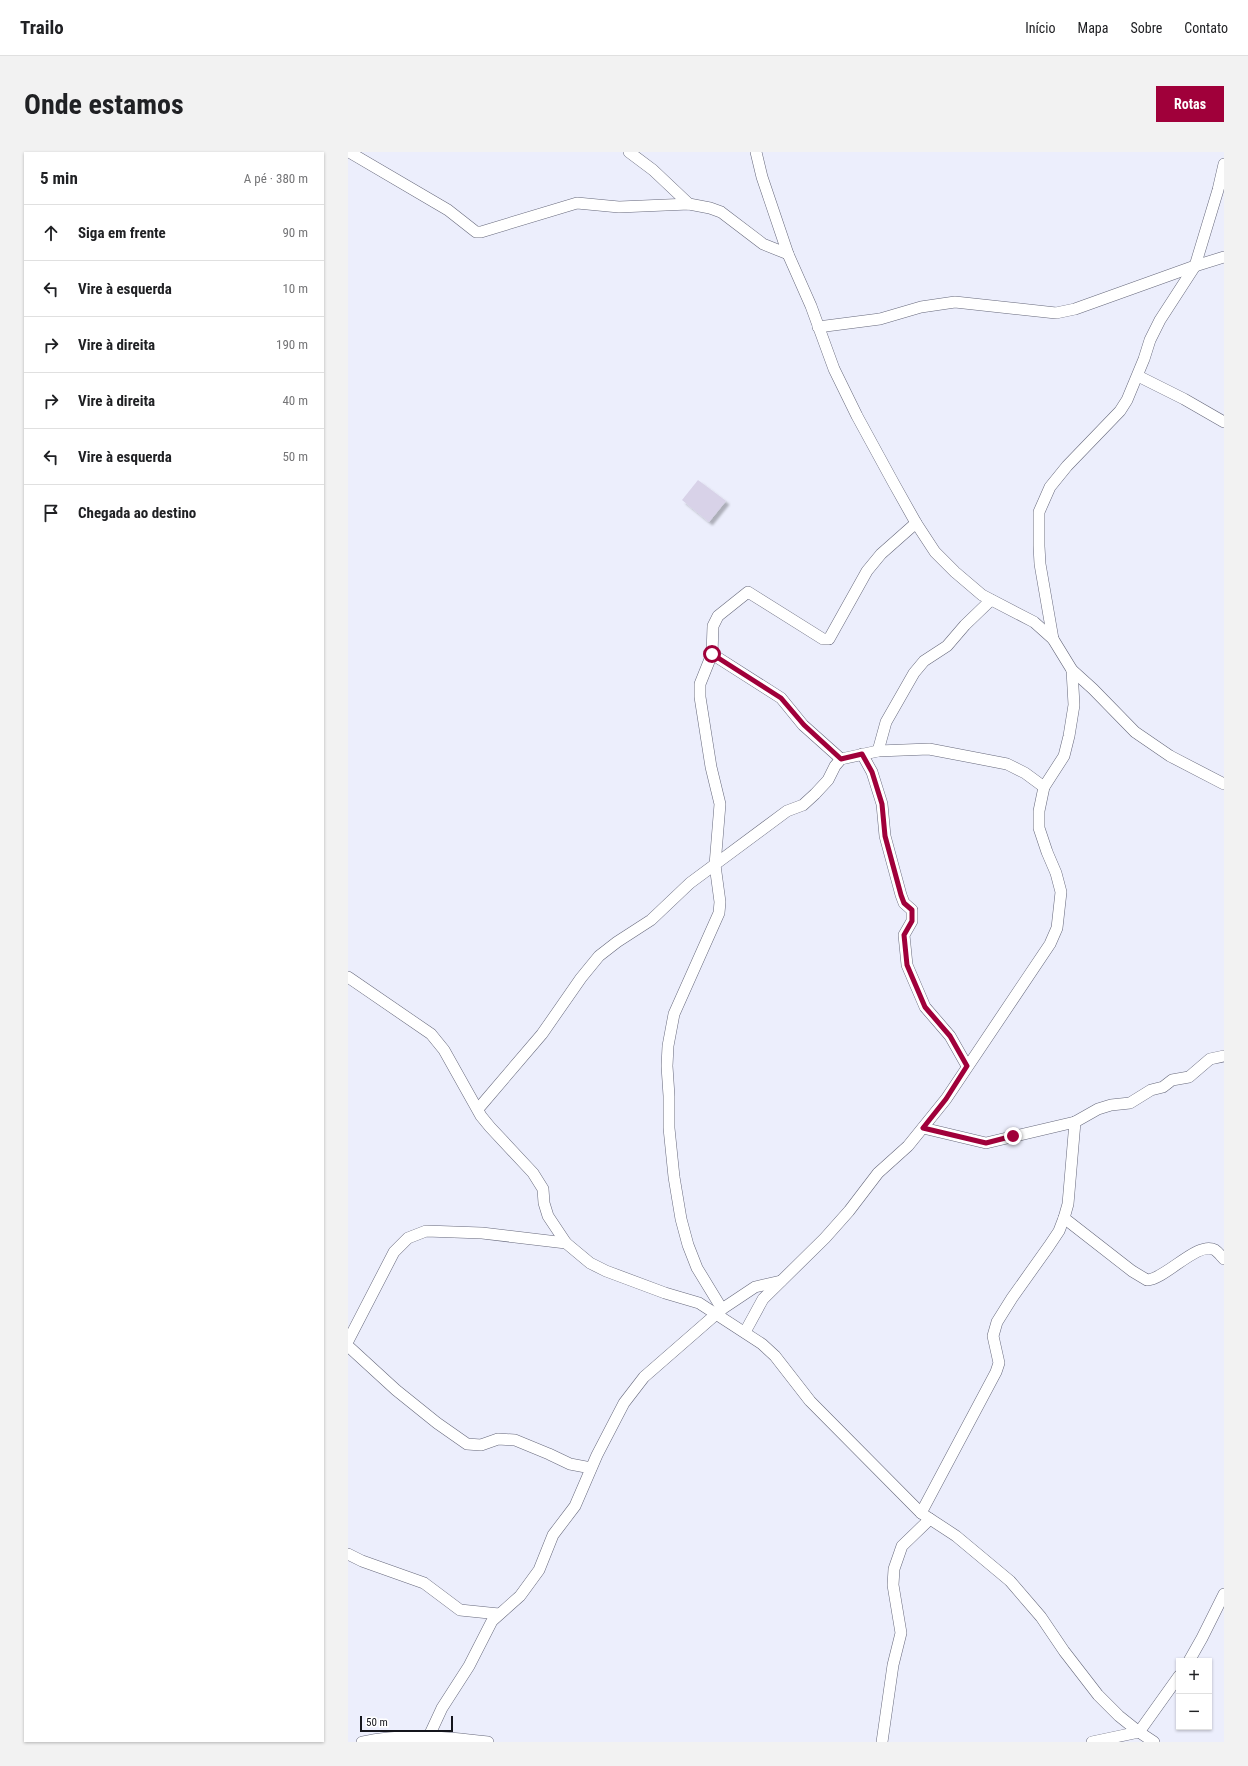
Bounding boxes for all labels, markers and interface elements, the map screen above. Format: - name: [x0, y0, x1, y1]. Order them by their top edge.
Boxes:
- text: Trailo: [20, 16, 64, 39]
- text: Início: [1025, 20, 1056, 36]
- text: Mapa: [1078, 20, 1108, 36]
- text: Sobre: [1130, 20, 1162, 36]
- text: Contato: [1184, 20, 1228, 36]
- button: Rotas: [1156, 86, 1224, 122]
- text: Onde estamos: [24, 88, 184, 121]
- text: 5 min: [40, 168, 78, 188]
- text: A pé · 380 m: [244, 171, 308, 186]
- icon: ahead: [40, 222, 62, 244]
- text: Siga em frente: [78, 224, 166, 242]
- text: 90 m: [282, 225, 308, 240]
- icon: left: [40, 278, 62, 300]
- text: Vire à esquerda: [78, 280, 172, 298]
- text: 10 m: [282, 281, 308, 296]
- icon: right: [40, 334, 62, 356]
- text: Vire à direita: [78, 336, 155, 354]
- text: 190 m: [276, 337, 308, 352]
- icon: right: [40, 390, 62, 412]
- text: Vire à direita: [78, 392, 155, 410]
- text: 40 m: [282, 393, 308, 408]
- icon: left: [40, 446, 62, 468]
- text: Vire à esquerda: [78, 448, 172, 466]
- text: 50 m: [282, 449, 308, 464]
- icon: arrive: [40, 502, 62, 524]
- text: Chegada ao destino: [78, 504, 196, 522]
- route start: [703, 645, 721, 663]
- route end: [1004, 1127, 1022, 1145]
- map controls: [1176, 1658, 1212, 1730]
- button: +: [1176, 1658, 1212, 1694]
- button: −: [1176, 1694, 1212, 1730]
- scale bar: [360, 1714, 453, 1733]
- text: 50 m: [366, 1716, 388, 1729]

